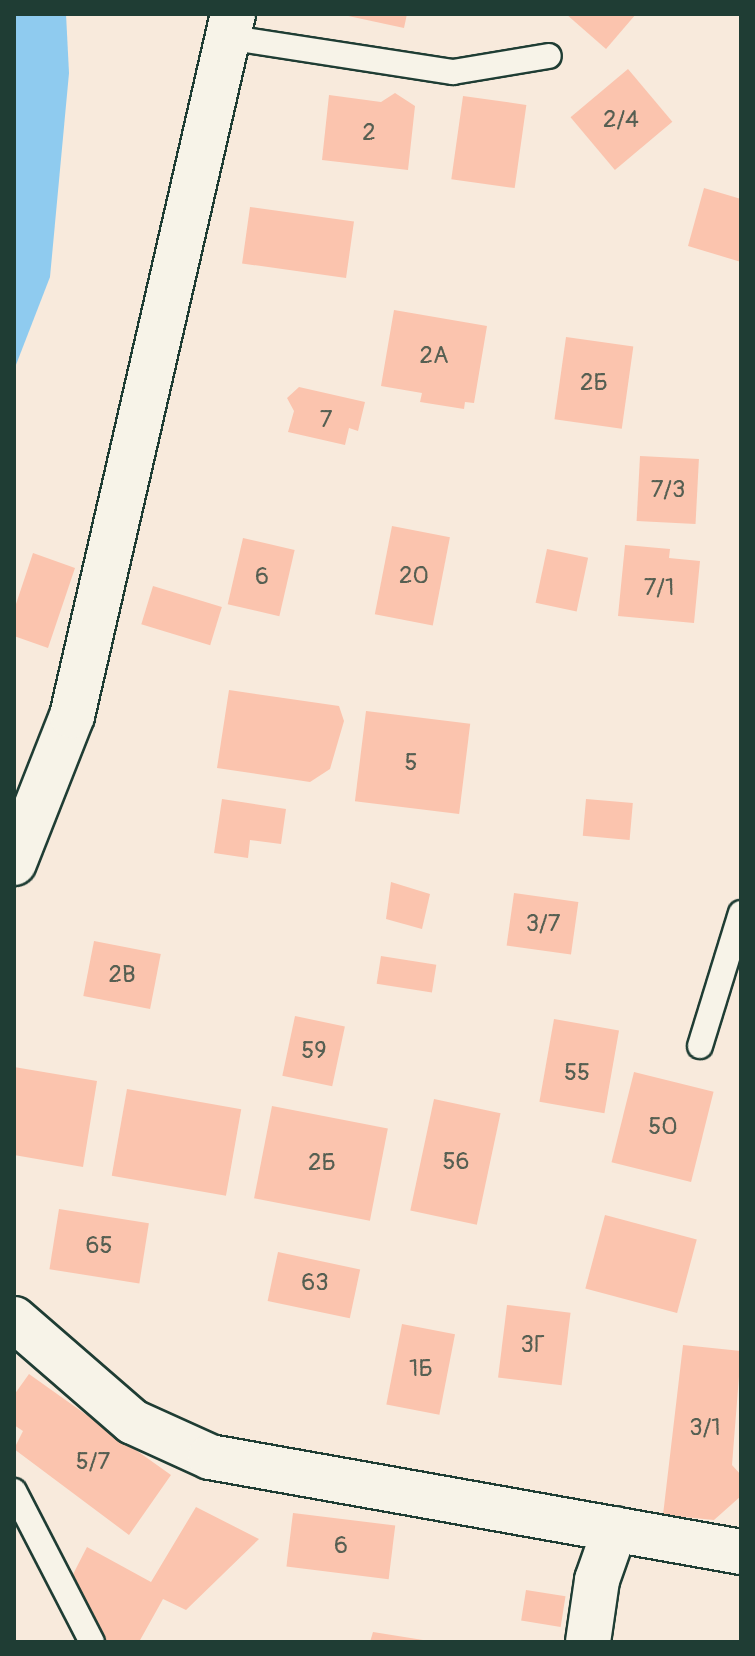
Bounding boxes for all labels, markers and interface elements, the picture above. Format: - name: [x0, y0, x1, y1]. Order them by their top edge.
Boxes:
- house number: 2/4: [603, 106, 639, 134]
- house number: 2: [362, 119, 376, 147]
- house number: 2А: [420, 342, 448, 370]
- house number: 2Б: [580, 369, 608, 397]
- house number: 7: [320, 406, 332, 434]
- house number: 7/3: [651, 476, 685, 504]
- house number: 20: [399, 562, 429, 590]
- house number: 6: [255, 563, 269, 591]
- house number: 7/1: [644, 574, 674, 602]
- house number: 5: [404, 749, 418, 777]
- house number: 3/7: [526, 910, 560, 938]
- house number: 2В: [109, 961, 135, 989]
- house number: 59: [301, 1037, 327, 1065]
- house number: 55: [564, 1059, 590, 1087]
- house number: 50: [648, 1113, 678, 1141]
- house number: 56: [443, 1148, 469, 1176]
- house number: 2Б: [308, 1149, 336, 1177]
- house number: 65: [86, 1232, 112, 1260]
- house number: 63: [301, 1269, 329, 1297]
- house number: 3Г: [521, 1331, 545, 1359]
- house number: 1Б: [409, 1355, 433, 1383]
- house number: 3/1: [689, 1414, 721, 1442]
- house number: 5/7: [76, 1448, 110, 1476]
- house number: 6: [334, 1532, 348, 1560]

